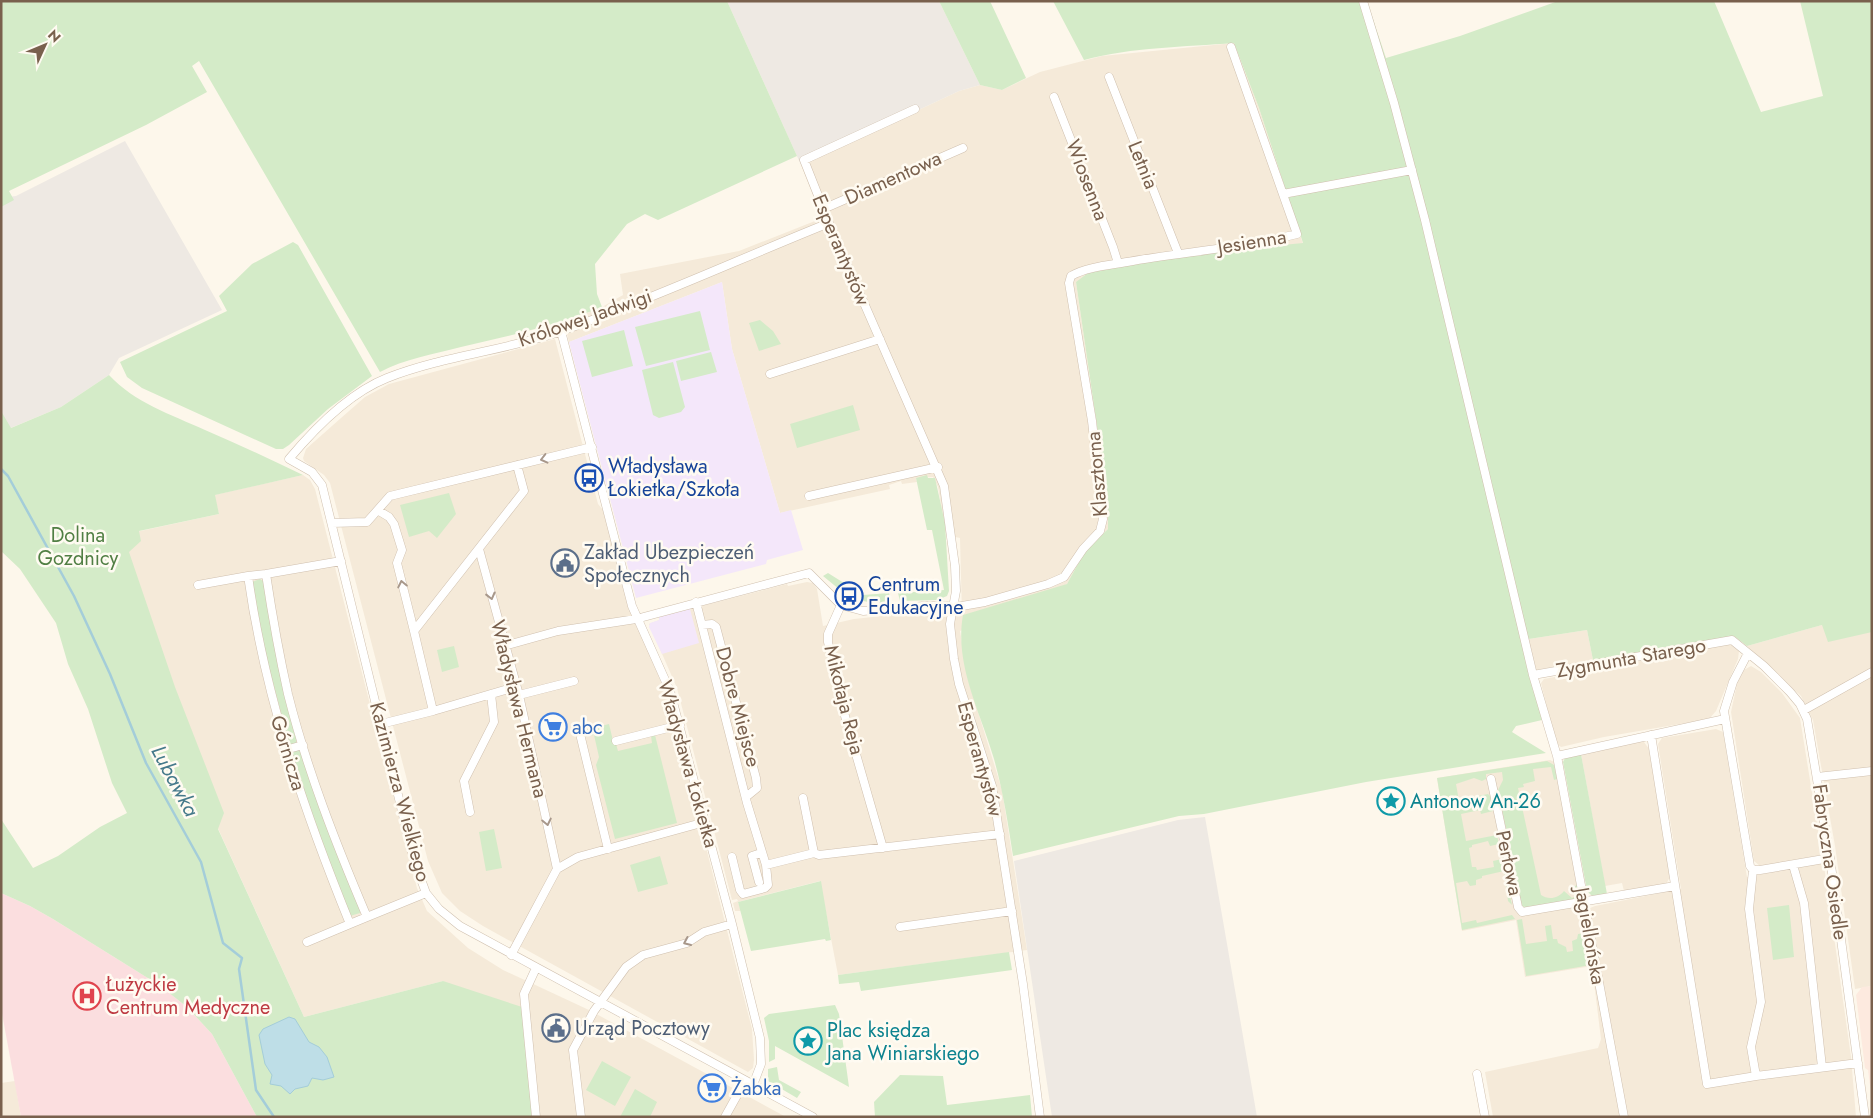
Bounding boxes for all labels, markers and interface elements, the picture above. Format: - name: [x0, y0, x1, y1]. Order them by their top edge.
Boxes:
- north arrow: [20, 20, 70, 70]
- text: N: [43, 25, 65, 47]
- street label: Wiosenna: [1058, 135, 1116, 225]
- street label: Letnia: [1120, 137, 1166, 193]
- street label: Diamentowa: [840, 144, 946, 212]
- street label: Esperantystów: [805, 190, 878, 311]
- street label: Jesienna: [1213, 222, 1288, 262]
- street label: Królowej Jadwigi: [514, 282, 656, 354]
- street label: Klasztorna: [1079, 430, 1115, 518]
- place label: Władysława Łokietka/Szkoła: [607, 452, 740, 504]
- one-way arrow: [540, 453, 549, 464]
- bus stop icon: Władysława Łokietka/Szkoła: [574, 463, 604, 493]
- park label: Dolina Gozdnicy: [38, 521, 119, 573]
- place label: Zakład Ubezpieczeń Społecznych: [584, 538, 754, 590]
- public building icon: Zakład Ubezpieczeń Społecznych: [550, 548, 580, 578]
- place label: Centrum Edukacyjne: [868, 570, 963, 622]
- one-way arrow: [397, 580, 408, 589]
- bus stop icon: Centrum Edukacyjne: [834, 581, 864, 611]
- one-way arrow: [485, 592, 496, 601]
- street label: Władysława Hermana: [483, 617, 555, 801]
- street label: Zygmunta Starego: [1554, 631, 1708, 685]
- street label: Mikołaja Reja: [816, 642, 872, 758]
- street label: Dobre Miejsce: [708, 644, 768, 770]
- street label: Władysława Łokietka: [650, 677, 726, 851]
- street label: Esperantystów: [950, 698, 1010, 820]
- street label: Kazimierza Wielkiego: [362, 699, 438, 885]
- street label: Górnicza: [263, 712, 313, 794]
- supermarket icon: abc: [538, 712, 568, 742]
- place label: abc: [572, 713, 603, 742]
- water label: Lubawka: [144, 740, 207, 822]
- street label: Fabryczna Osiedle: [1805, 782, 1855, 942]
- place icon: Antonow An-26: [1376, 786, 1406, 816]
- place label: Antonow An-26: [1410, 787, 1541, 816]
- one-way arrow: [541, 818, 552, 826]
- street label: Perłowa: [1488, 828, 1530, 898]
- street label: Jagiellońska: [1567, 882, 1613, 987]
- one-way arrow: [683, 935, 692, 946]
- place label: Łużyckie Centrum Medyczne: [105, 970, 270, 1022]
- hospital icon: Łużyckie Centrum Medyczne: [72, 981, 102, 1011]
- public building icon: Urząd Pocztowy: [541, 1013, 571, 1043]
- place label: Urząd Pocztowy: [575, 1014, 710, 1043]
- place label: Plac księdza Jana Winiarskiego: [824, 1016, 979, 1068]
- place icon: Plac księdza Jana Winiarskiego: [793, 1026, 823, 1056]
- supermarket icon: Żabka: [697, 1073, 727, 1103]
- place label: Żabka: [731, 1074, 781, 1103]

